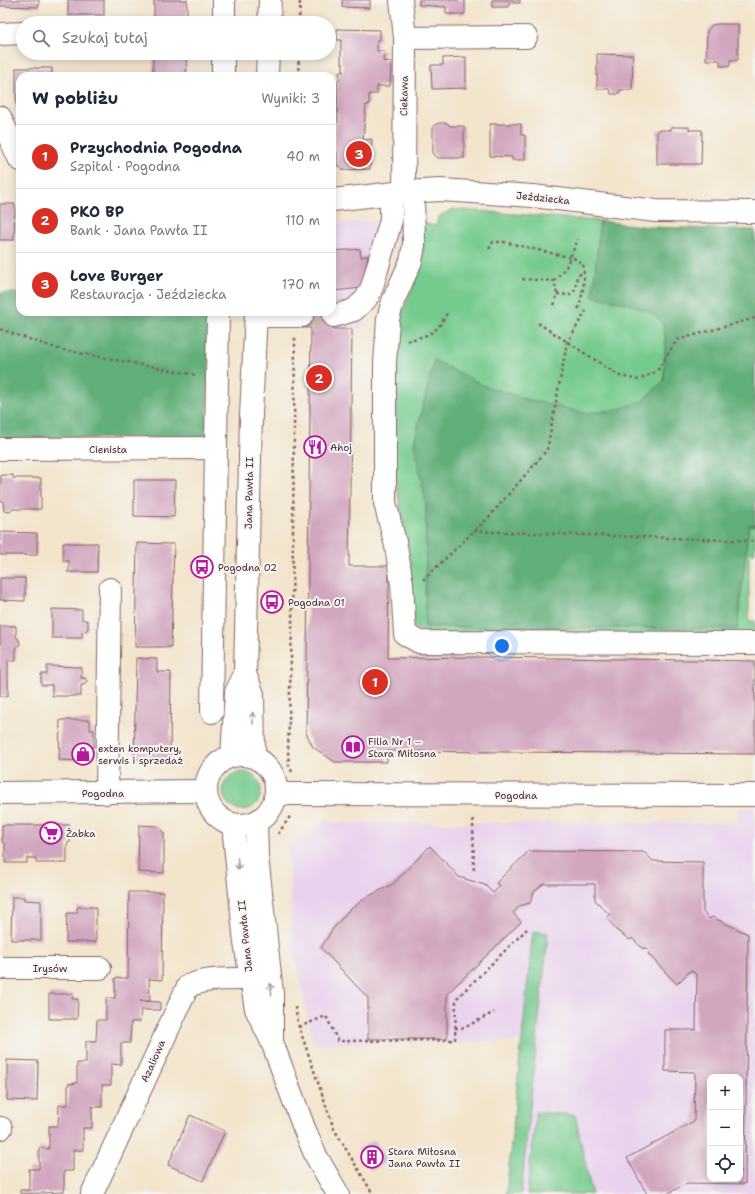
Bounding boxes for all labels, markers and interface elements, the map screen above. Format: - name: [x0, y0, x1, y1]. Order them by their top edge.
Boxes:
- search box: [16, 16, 336, 60]
- icon: search: [30, 27, 52, 49]
- text: Szukaj tutaj: [62, 28, 148, 48]
- street label: Ciekawa: [397, 75, 411, 116]
- text: W pobliżu: [32, 87, 118, 109]
- text: Wyniki: 3: [261, 90, 320, 107]
- text: Przychodnia Pogodna: [70, 138, 242, 158]
- pin: 3: [346, 139, 372, 169]
- text: 1: [42, 148, 48, 165]
- text: 40 m: [286, 148, 320, 165]
- text: Szpital · Pogodna: [70, 158, 180, 175]
- street label: Jeździecka: [516, 189, 571, 207]
- text: PKO BP: [70, 202, 124, 222]
- text: 2: [40, 212, 50, 229]
- text: 110 m: [285, 212, 320, 229]
- text: Bank · Jana Pawła II: [70, 222, 207, 239]
- text: Love Burger: [70, 266, 163, 286]
- text: 3: [40, 276, 50, 293]
- text: 170 m: [282, 276, 320, 293]
- text: Restauracja · Jeździecka: [70, 286, 226, 303]
- pin: 2: [306, 363, 332, 393]
- restaurant icon: Ahoj: [302, 434, 328, 460]
- place label: Ahoj: [330, 441, 352, 454]
- street label: Cienista: [89, 443, 128, 456]
- street label: Jana Pawła II: [242, 456, 256, 529]
- bus stop icon: Pogodna 02: [189, 554, 215, 580]
- place label: Pogodna 02: [218, 561, 277, 574]
- bus stop icon: Pogodna 01: [259, 589, 285, 615]
- place label: Pogodna 01: [288, 596, 345, 609]
- your location: [492, 636, 512, 656]
- pin: 1: [362, 667, 388, 697]
- one-way arrow: [250, 712, 257, 725]
- library icon: Filia Nr 1 – Stara Miłosna: [340, 734, 366, 760]
- place label: Filia Nr 1 – Stara Miłosna: [368, 735, 437, 760]
- shop icon: exten komputery, serwis i sprzedaż: [70, 741, 96, 767]
- place label: exten komputery, serwis i sprzedaż: [98, 742, 183, 767]
- street label: Pogodna: [82, 787, 125, 800]
- street label: Pogodna: [495, 789, 538, 802]
- supermarket icon: Żabka: [38, 820, 64, 846]
- place label: Żabka: [66, 827, 96, 840]
- one-way arrow: [234, 857, 241, 870]
- street label: Jana Pawła II: [235, 899, 255, 973]
- street label: Irysów: [33, 962, 68, 975]
- one-way arrow: [267, 983, 275, 996]
- street label: Azaliowa: [138, 1037, 168, 1084]
- map controls: [707, 1074, 743, 1182]
- button: +: [707, 1074, 743, 1110]
- button: −: [707, 1110, 743, 1146]
- building icon: Stara Miłosna Jana Pawła II: [359, 1144, 385, 1170]
- place label: Stara Miłosna Jana Pawła II: [388, 1145, 461, 1170]
- button: locate: [707, 1146, 743, 1182]

